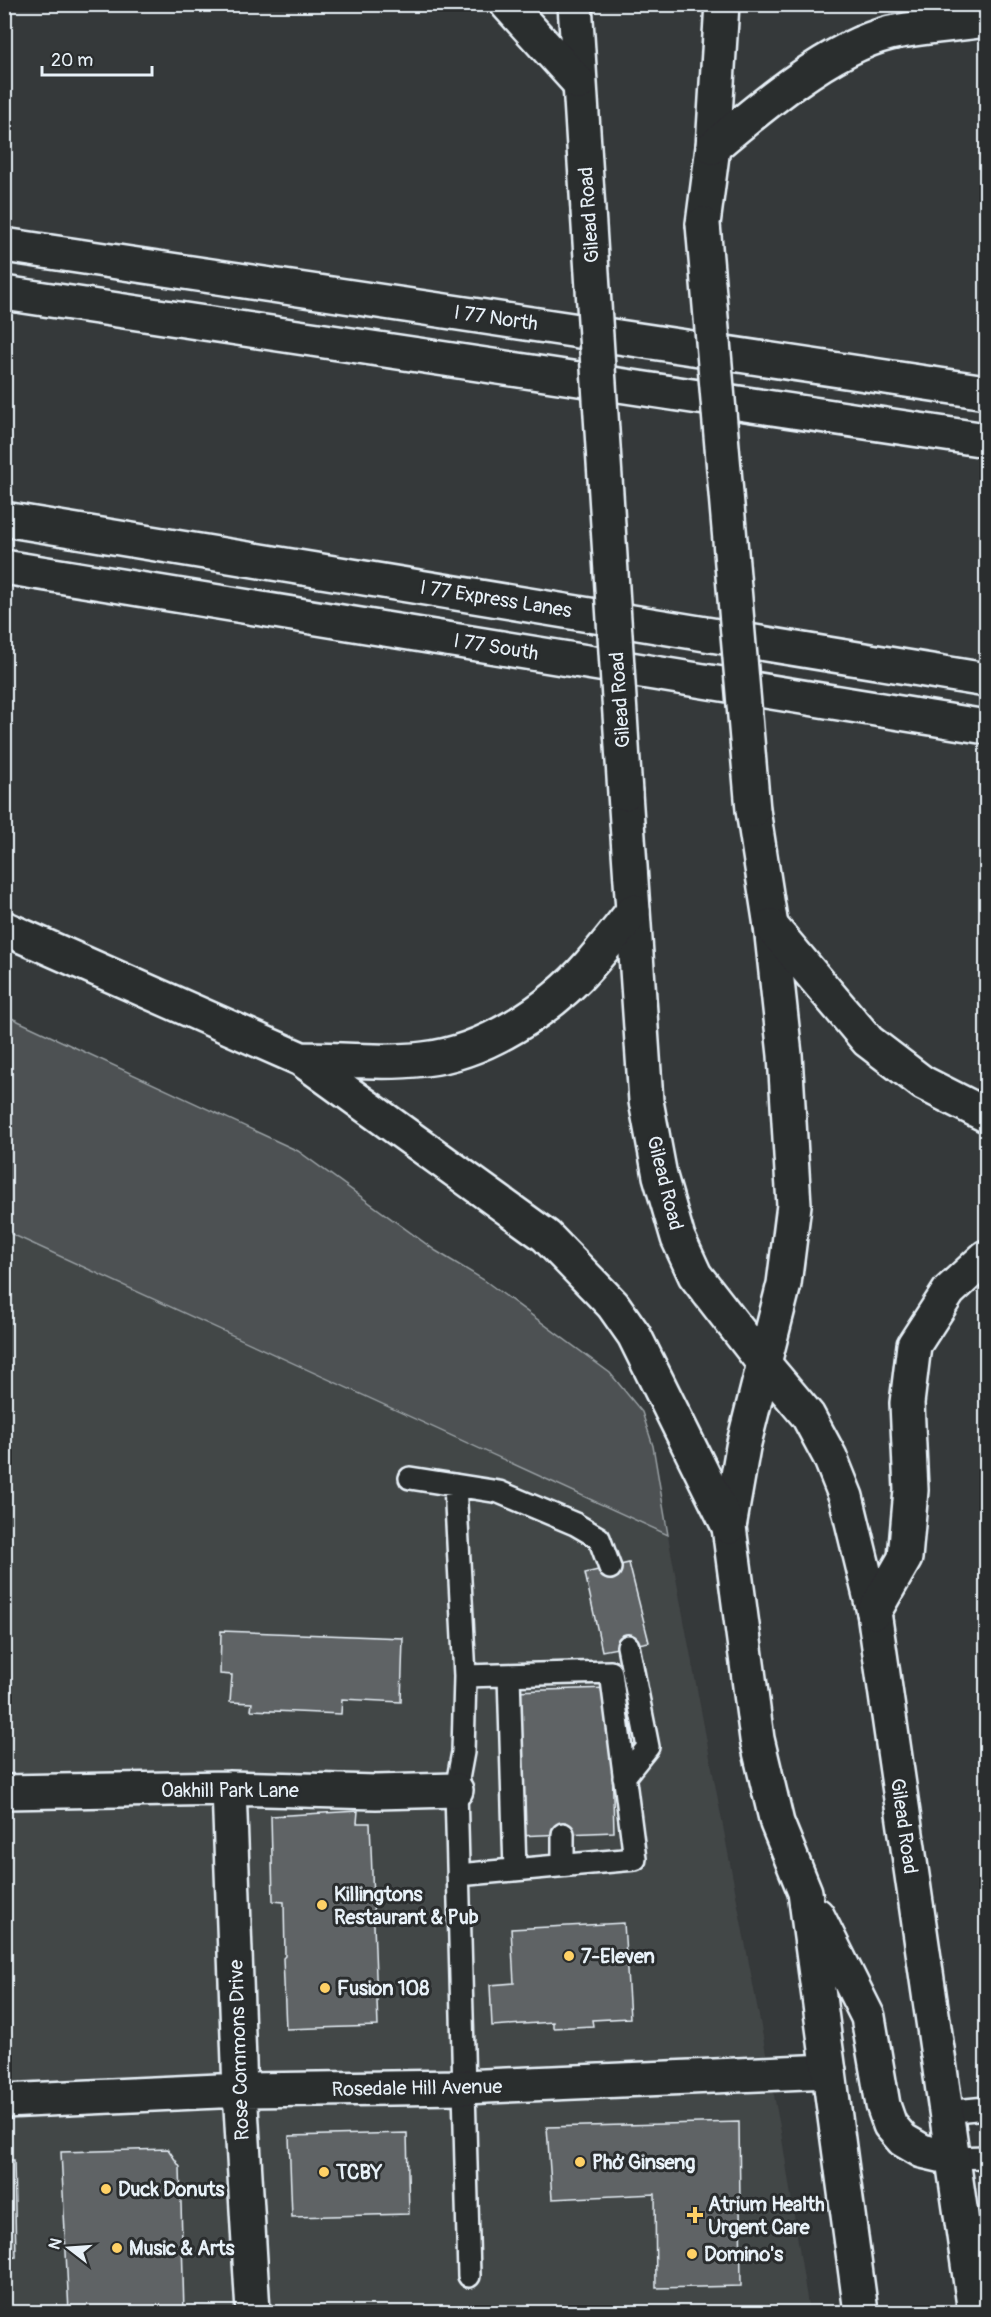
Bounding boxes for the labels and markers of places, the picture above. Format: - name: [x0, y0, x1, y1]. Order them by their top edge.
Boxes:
- place label: Killingtons Restaurant & Pub: [334, 1882, 479, 1930]
- marker: Killingtons Restaurant & Pub: [315, 1898, 329, 1912]
- place label: 7-Eleven: [581, 1944, 655, 1969]
- marker: 7-Eleven: [562, 1949, 576, 1963]
- place label: Fusion 108: [337, 1976, 429, 2001]
- marker: Fusion 108: [318, 1981, 332, 1995]
- place label: Phở Ginseng: [592, 2150, 695, 2175]
- marker: Phở Ginseng: [573, 2155, 587, 2169]
- place label: TCBY: [335, 2160, 383, 2185]
- marker: TCBY: [317, 2165, 331, 2179]
- place label: Duck Donuts: [118, 2177, 225, 2202]
- marker: Duck Donuts: [99, 2182, 113, 2196]
- place label: Atrium Health Urgent Care: [708, 2192, 825, 2240]
- marker: Atrium Health Urgent Care: [686, 2206, 704, 2224]
- place label: Music & Arts: [129, 2236, 234, 2261]
- marker: Music & Arts: [110, 2241, 124, 2255]
- place label: Domino's: [704, 2242, 783, 2267]
- marker: Domino's: [685, 2247, 699, 2261]

